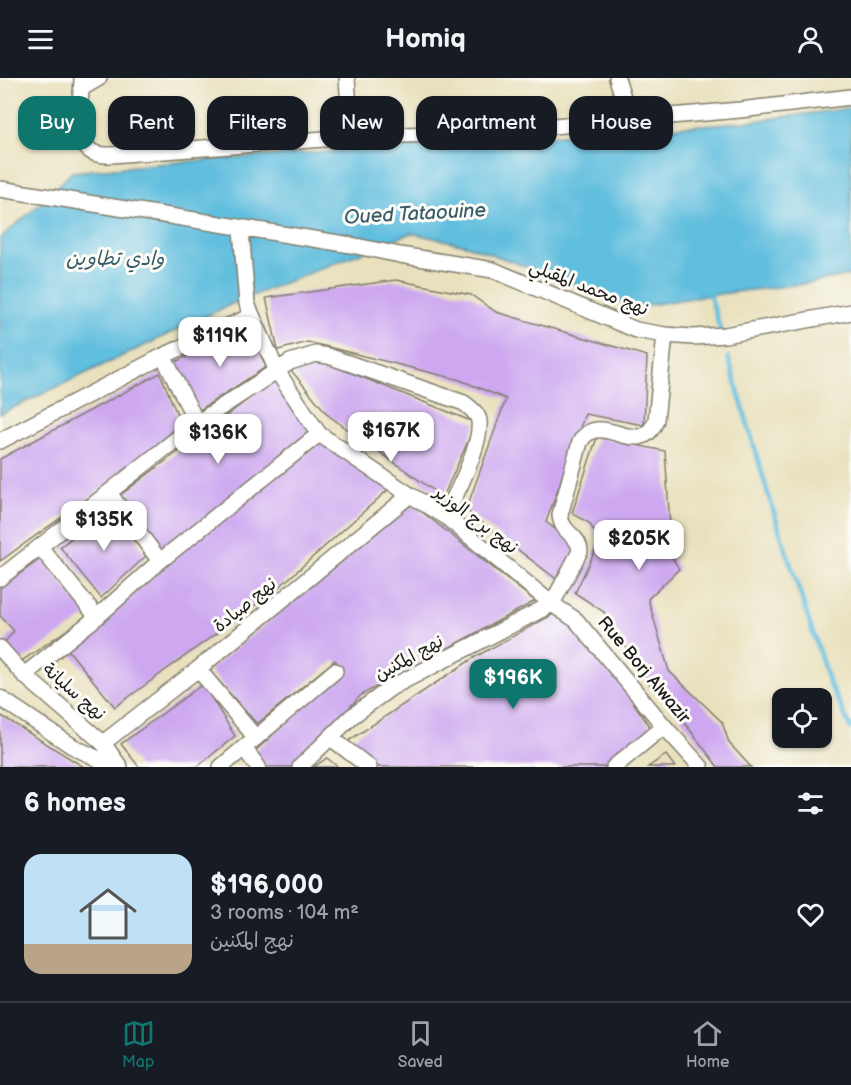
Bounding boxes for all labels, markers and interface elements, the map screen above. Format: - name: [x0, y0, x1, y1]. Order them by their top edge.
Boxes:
- icon: menu: [24, 23, 57, 56]
- text: Homiq: [385, 23, 466, 55]
- icon: person: [794, 23, 827, 56]
- chip: Buy: [18, 96, 96, 150]
- chip: Rent: [108, 96, 195, 150]
- chip: Filters: [207, 96, 308, 150]
- chip: New: [320, 96, 404, 150]
- chip: Apartment: [416, 96, 557, 150]
- chip: House: [569, 96, 673, 150]
- water label: Oued Tataouine: [343, 198, 487, 230]
- water label: وادي تطاوين: [66, 247, 165, 273]
- street label: نهج محمد المقبلي: [525, 256, 651, 325]
- pin: $119K: [178, 317, 262, 368]
- text: $119K: [192, 324, 248, 348]
- pin: $167K: [349, 412, 433, 463]
- pin: $136K: [176, 414, 260, 465]
- text: $167K: [362, 419, 420, 443]
- text: $136K: [189, 421, 248, 445]
- street label: نهج برج الوزير: [428, 481, 522, 559]
- pin: $135K: [62, 501, 146, 552]
- text: $135K: [75, 508, 133, 532]
- pin: $205K: [597, 520, 681, 571]
- text: $205K: [608, 527, 670, 551]
- street label: نهج صيادة: [209, 573, 281, 638]
- street label: Rue Borj Alwazir: [593, 612, 695, 728]
- street label: نهج المكنين: [371, 631, 448, 686]
- street label: نهج سليانة: [38, 659, 110, 726]
- pin: $196K: [471, 659, 555, 710]
- text: $196K: [483, 666, 543, 690]
- map controls: [772, 688, 832, 748]
- button: locate: [772, 688, 832, 748]
- icon: filters: [794, 787, 827, 820]
- text: 6 homes: [24, 788, 126, 819]
- text: $196,000: [210, 870, 323, 901]
- icon: home: [72, 878, 144, 950]
- icon: heart: [794, 898, 827, 931]
- text: 3 rooms · 104 m²: [210, 901, 359, 925]
- text: نهج المكنين: [210, 929, 294, 953]
- tab: Map: [122, 1017, 155, 1072]
- tab: Saved: [398, 1017, 443, 1072]
- tab: Home: [686, 1017, 729, 1072]

